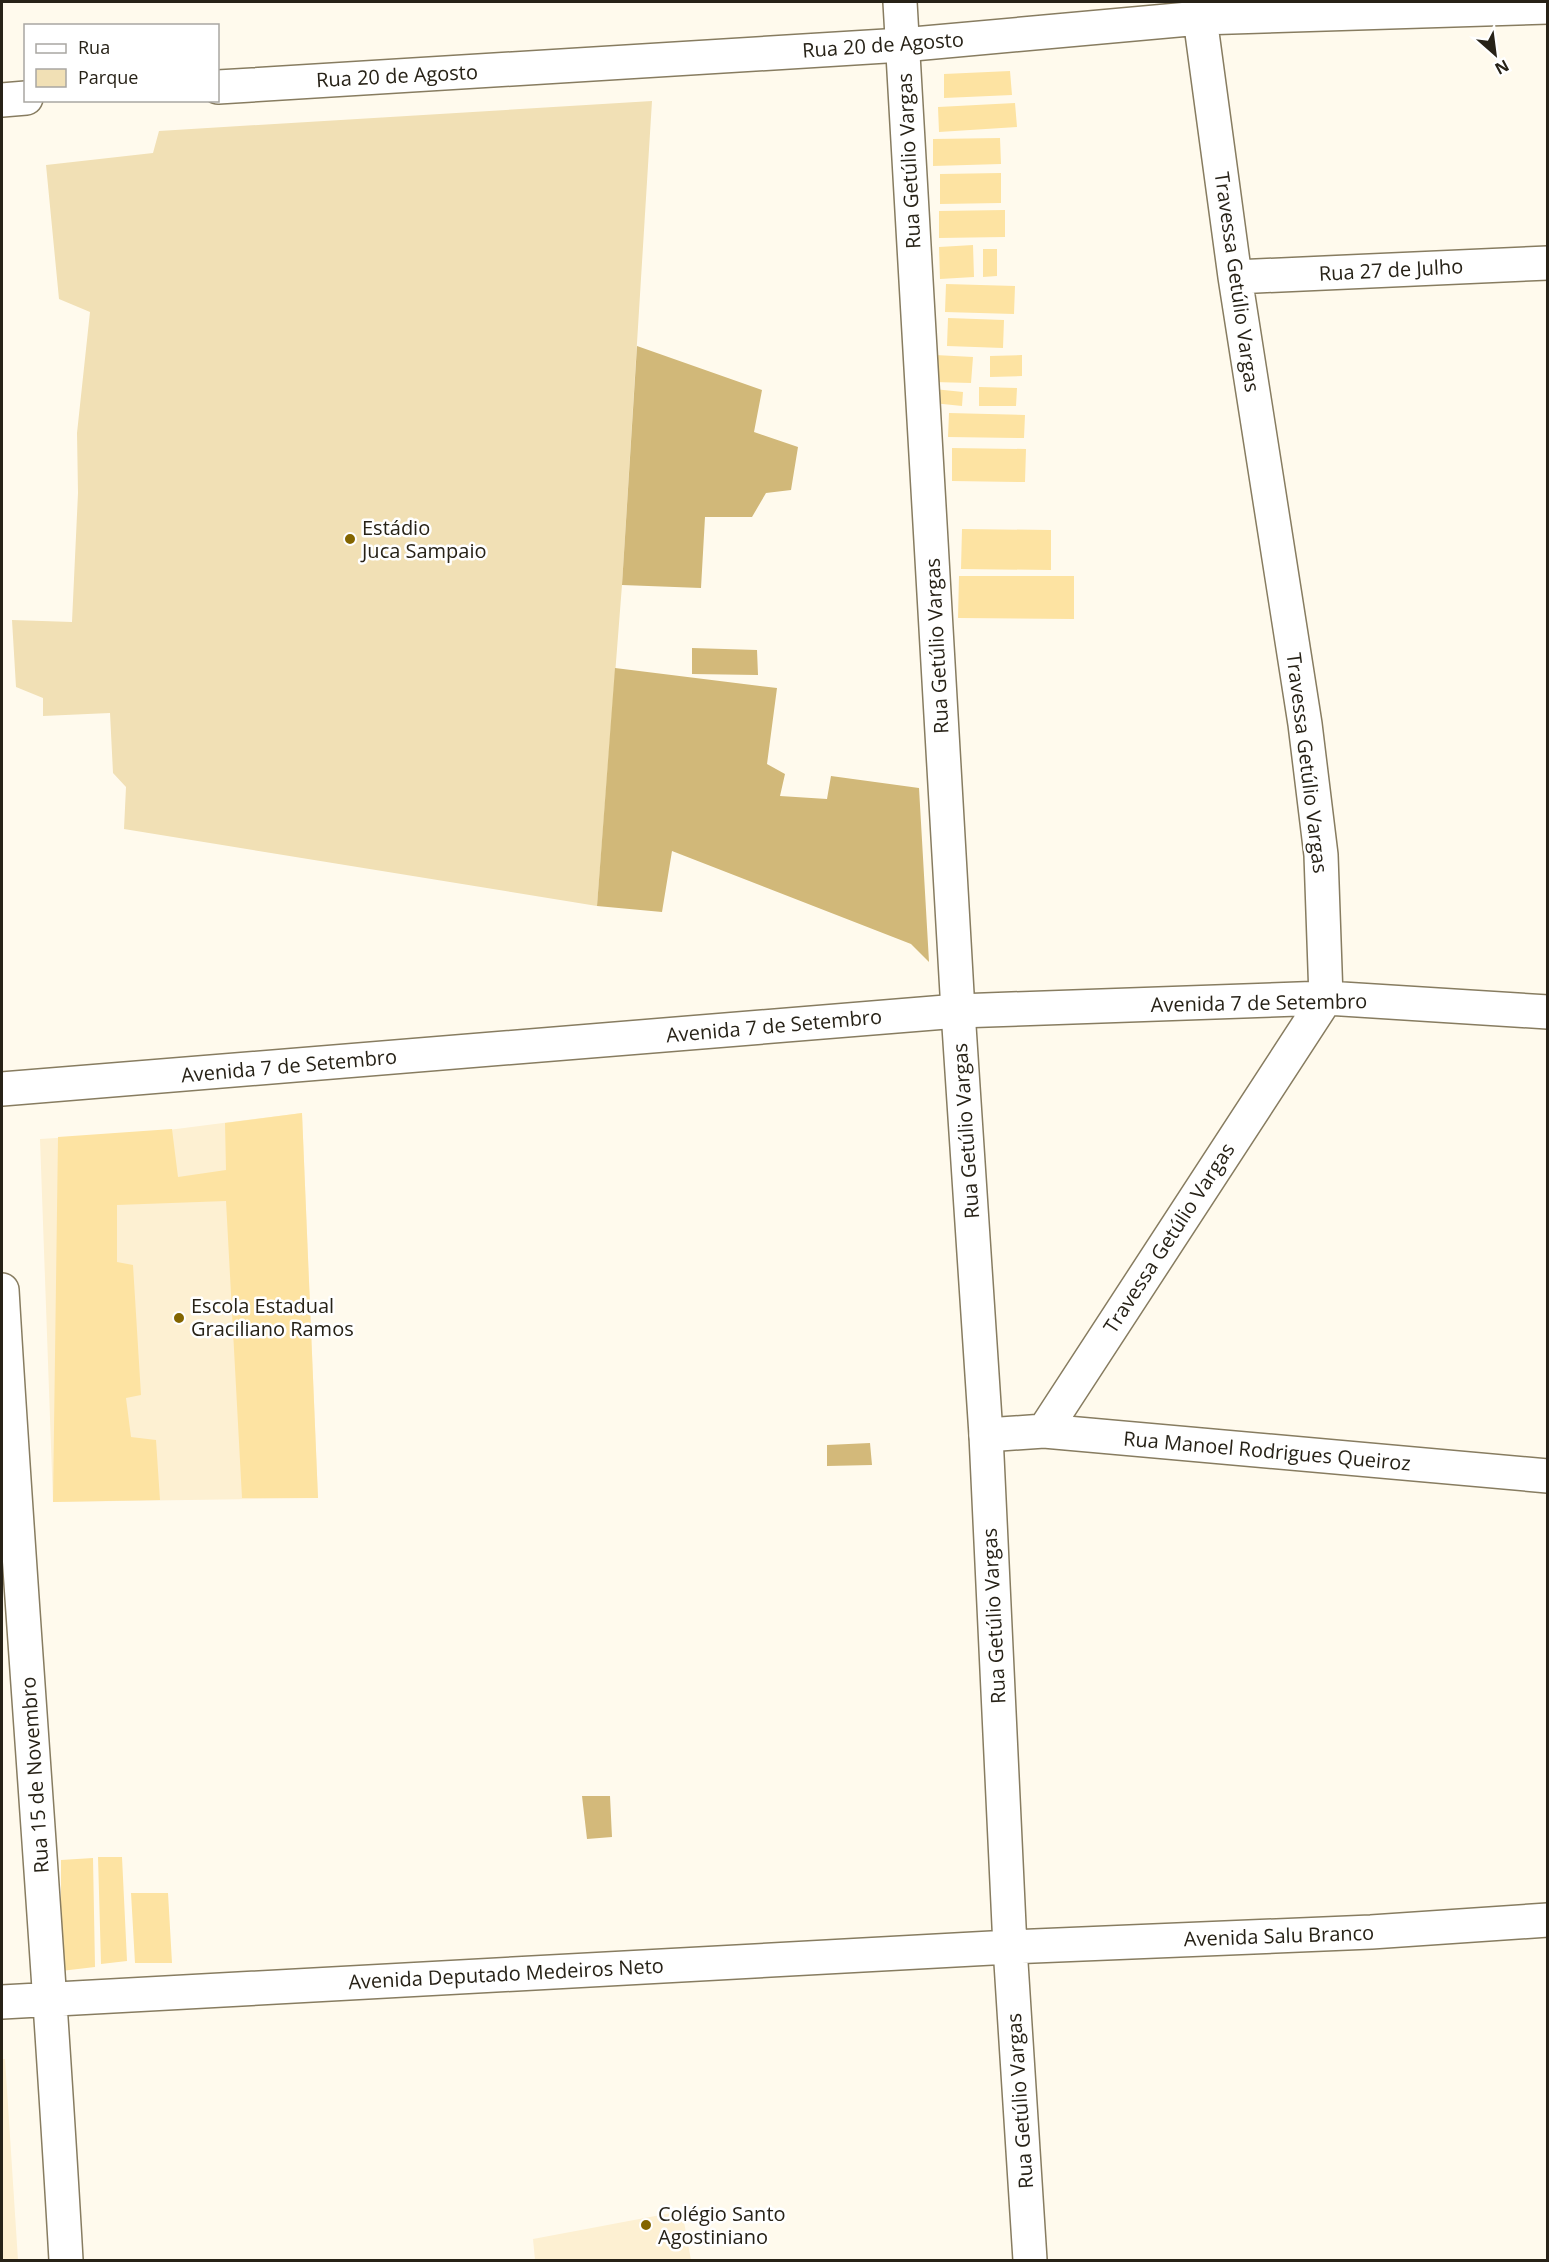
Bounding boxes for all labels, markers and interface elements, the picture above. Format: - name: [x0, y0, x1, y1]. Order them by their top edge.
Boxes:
- legend: [24, 24, 219, 102]
- north arrow: [1465, 24, 1525, 84]
- street label: Rua 20 de Agosto: [801, 25, 965, 64]
- text: Rua: [78, 35, 110, 59]
- text: N: [1491, 54, 1513, 80]
- street label: Rua 20 de Agosto: [315, 58, 479, 93]
- text: Parque: [78, 65, 138, 89]
- street label: Rua Getúlio Vargas: [890, 72, 927, 250]
- street label: Travessa Getúlio Vargas: [1209, 170, 1266, 394]
- street label: Rua 27 de Julho: [1318, 252, 1464, 287]
- place label: Estádio Juca Sampaio: [360, 514, 487, 564]
- marker: Estádio Juca Sampaio: [343, 532, 357, 546]
- street label: Rua Getúlio Vargas: [918, 557, 955, 735]
- street label: Travessa Getúlio Vargas: [1281, 651, 1334, 875]
- street label: Avenida 7 de Setembro: [1150, 987, 1367, 1018]
- street label: Avenida 7 de Setembro: [665, 1003, 883, 1048]
- street label: Rua Getúlio Vargas: [946, 1042, 985, 1220]
- street label: Avenida 7 de Setembro: [180, 1043, 398, 1088]
- street label: Travessa Getúlio Vargas: [1097, 1137, 1240, 1338]
- place label: Escola Estadual Graciliano Ramos: [191, 1292, 354, 1342]
- marker: Escola Estadual Graciliano Ramos: [172, 1311, 186, 1325]
- street label: Rua Manoel Rodrigues Queiroz: [1122, 1424, 1412, 1477]
- street label: Rua Getúlio Vargas: [975, 1527, 1012, 1705]
- street label: Rua 15 de Novembro: [14, 1676, 55, 1874]
- street label: Avenida Salu Branco: [1183, 1919, 1375, 1952]
- street label: Avenida Deputado Medeiros Neto: [348, 1952, 664, 1995]
- street label: Rua Getúlio Vargas: [1000, 2012, 1039, 2190]
- place label: Colégio Santo Agostiniano: [658, 2200, 786, 2250]
- marker: Colégio Santo Agostiniano: [639, 2218, 653, 2232]

